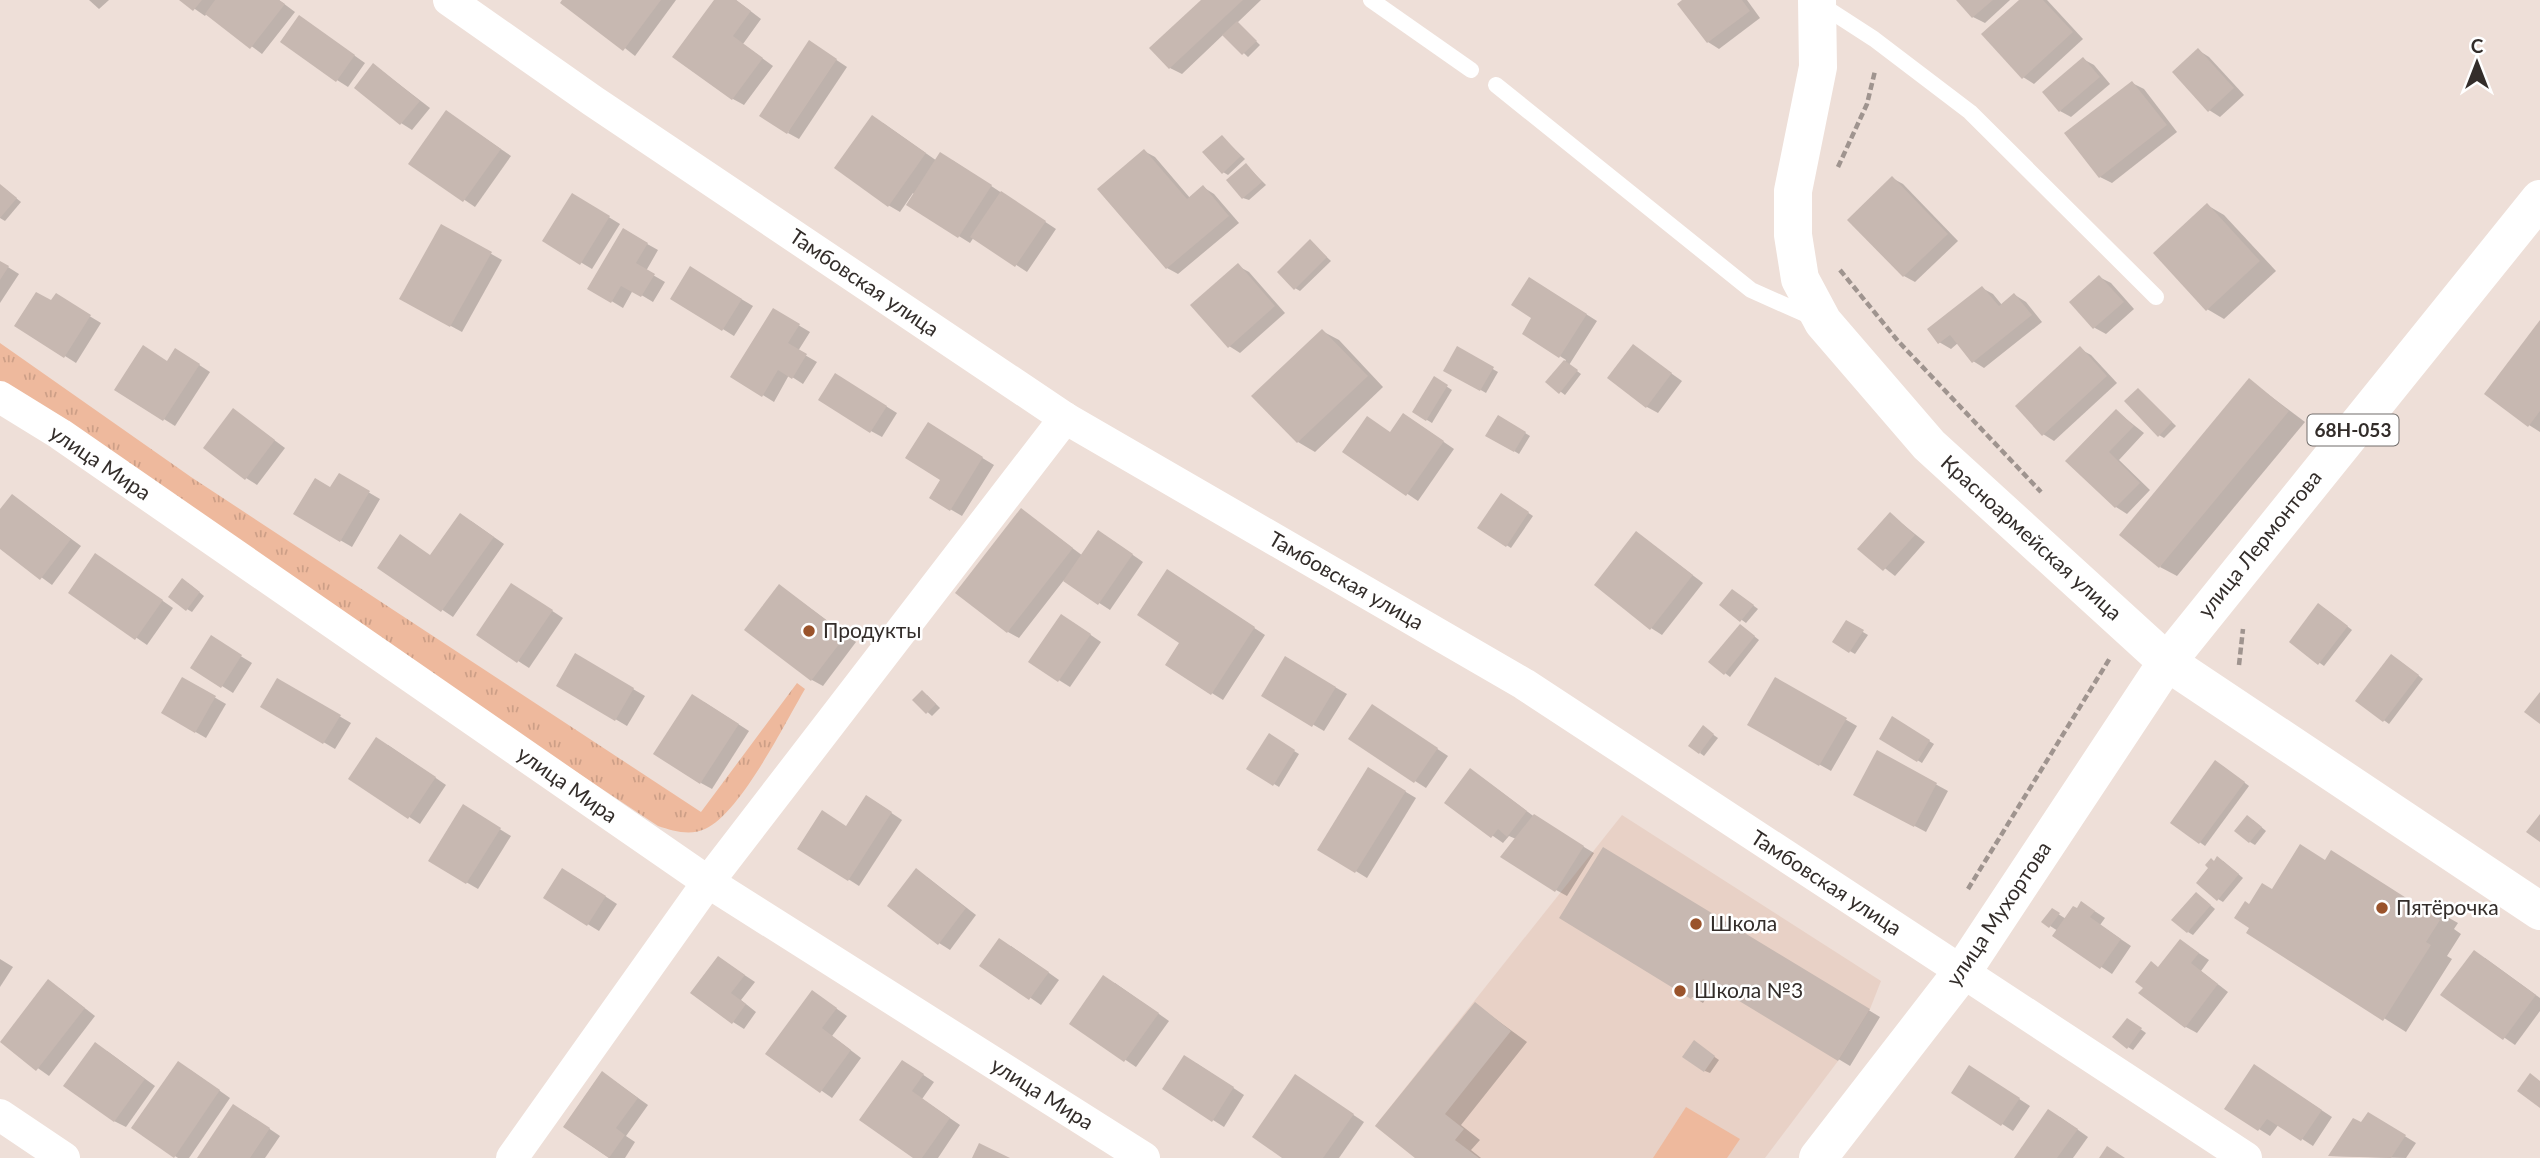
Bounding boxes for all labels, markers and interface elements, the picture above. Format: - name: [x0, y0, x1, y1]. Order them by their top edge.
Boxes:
- north arrow: [2442, 28, 2512, 98]
- text: С: [2471, 34, 2484, 57]
- street label: Тамбовская улица: [786, 223, 944, 341]
- road number: 68Н-053: [2308, 414, 2398, 446]
- street label: улица Мира: [46, 419, 156, 505]
- street label: Красноармейская улица: [1937, 449, 2128, 625]
- street label: улица Лермонтова: [2192, 464, 2326, 622]
- street label: Тамбовская улица: [1265, 525, 1428, 634]
- place label: Продукты: [823, 617, 922, 642]
- marker: Продукты: [801, 623, 817, 639]
- street label: улица Мира: [513, 740, 623, 827]
- street label: Тамбовская улица: [1747, 824, 1907, 940]
- street label: улица Мухортова: [1940, 836, 2055, 990]
- place label: Пятёрочка: [2396, 894, 2499, 919]
- marker: Пятёрочка: [2374, 900, 2390, 916]
- place label: Школа: [1710, 910, 1777, 935]
- marker: Школа: [1688, 916, 1704, 932]
- place label: Школа №3: [1694, 977, 1803, 1002]
- marker: Школа №3: [1672, 983, 1688, 999]
- street label: улица Мира: [987, 1051, 1099, 1134]

